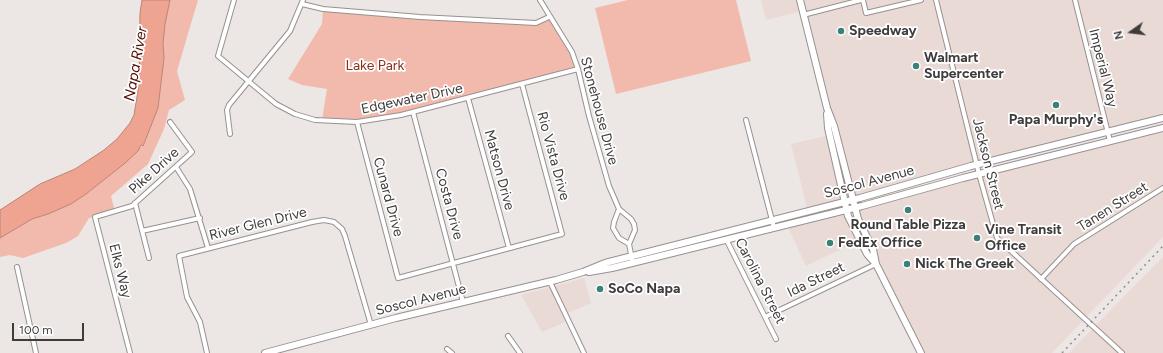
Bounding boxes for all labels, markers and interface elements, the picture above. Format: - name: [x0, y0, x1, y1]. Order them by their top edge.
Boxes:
- north arrow: [1111, 12, 1151, 52]
- place label: Speedway: [849, 23, 917, 39]
- water label: Napa River: [121, 25, 151, 103]
- marker: Speedway: [836, 26, 846, 36]
- street label: Imperial Way: [1085, 27, 1121, 109]
- text: N: [1112, 29, 1126, 41]
- place label: Walmart Supercenter: [924, 50, 1004, 82]
- street label: Stonehouse Drive: [576, 55, 622, 167]
- park label: Lake Park: [346, 58, 404, 74]
- marker: Walmart Supercenter: [911, 61, 921, 71]
- street label: Edgewater Drive: [360, 80, 464, 118]
- marker: Papa Murphy's: [1051, 100, 1061, 110]
- street label: Rio Vista Drive: [533, 110, 573, 202]
- place label: Papa Murphy's: [1009, 112, 1103, 128]
- street label: Jackson Street: [969, 116, 1007, 212]
- street label: Matson Drive: [480, 128, 518, 212]
- street label: Pike Drive: [126, 144, 182, 198]
- street label: Cunard Drive: [369, 155, 407, 239]
- street label: Soscol Avenue: [822, 162, 916, 202]
- street label: Costa Drive: [431, 167, 467, 241]
- street label: Tanen Street: [1075, 179, 1151, 235]
- street label: River Glen Drive: [207, 204, 309, 244]
- marker: Round Table Pizza: [903, 205, 913, 215]
- place label: Round Table Pizza: [850, 217, 966, 233]
- place label: Vine Transit Office: [985, 222, 1062, 254]
- marker: Vine Transit Office: [972, 233, 982, 243]
- street label: Carolina Street: [731, 235, 789, 327]
- place label: FedEx Office: [838, 235, 922, 251]
- marker: FedEx Office: [825, 238, 835, 248]
- street label: Elks Way: [105, 242, 135, 300]
- place label: Nick The Greek: [915, 256, 1014, 272]
- street label: Ida Street: [785, 259, 847, 301]
- marker: Nick The Greek: [902, 259, 912, 269]
- street label: Soscol Avenue: [374, 281, 468, 319]
- place label: SoCo Napa: [608, 281, 680, 297]
- marker: SoCo Napa: [595, 284, 605, 294]
- scale bar: [14, 315, 86, 341]
- text: 100 m: [19, 323, 53, 337]

